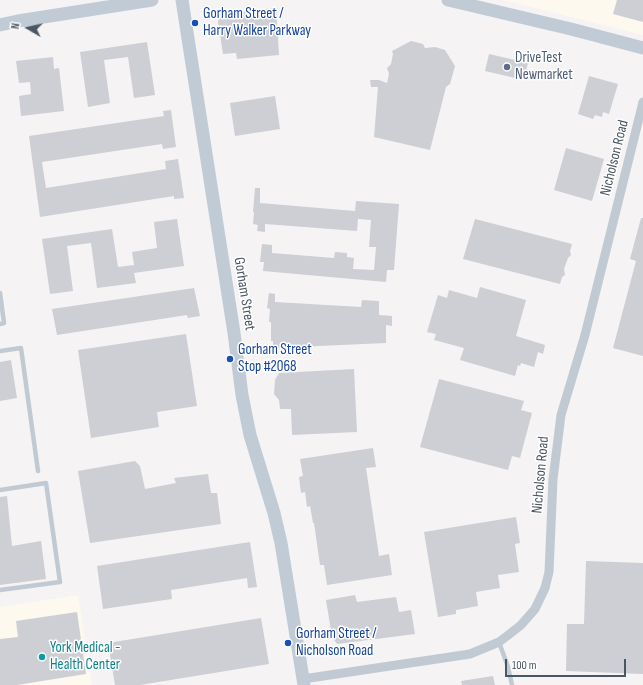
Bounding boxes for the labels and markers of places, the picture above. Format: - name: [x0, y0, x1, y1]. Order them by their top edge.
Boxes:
- place label: Gorham Street / Harry Walker Parkway: [203, 5, 311, 40]
- marker: Gorham Street / Harry Walker Parkway: [190, 18, 200, 28]
- place label: DriveTest Newmarket: [515, 49, 573, 84]
- marker: DriveTest Newmarket: [502, 62, 512, 72]
- place label: Gorham Street Stop #2068: [238, 341, 312, 376]
- marker: Gorham Street Stop #2068: [225, 354, 235, 364]
- place label: Gorham Street / Nicholson Road: [296, 625, 377, 660]
- marker: Gorham Street / Nicholson Road: [283, 638, 293, 648]
- place label: York Medical - Health Center: [50, 639, 120, 674]
- marker: York Medical - Health Center: [37, 652, 47, 662]

